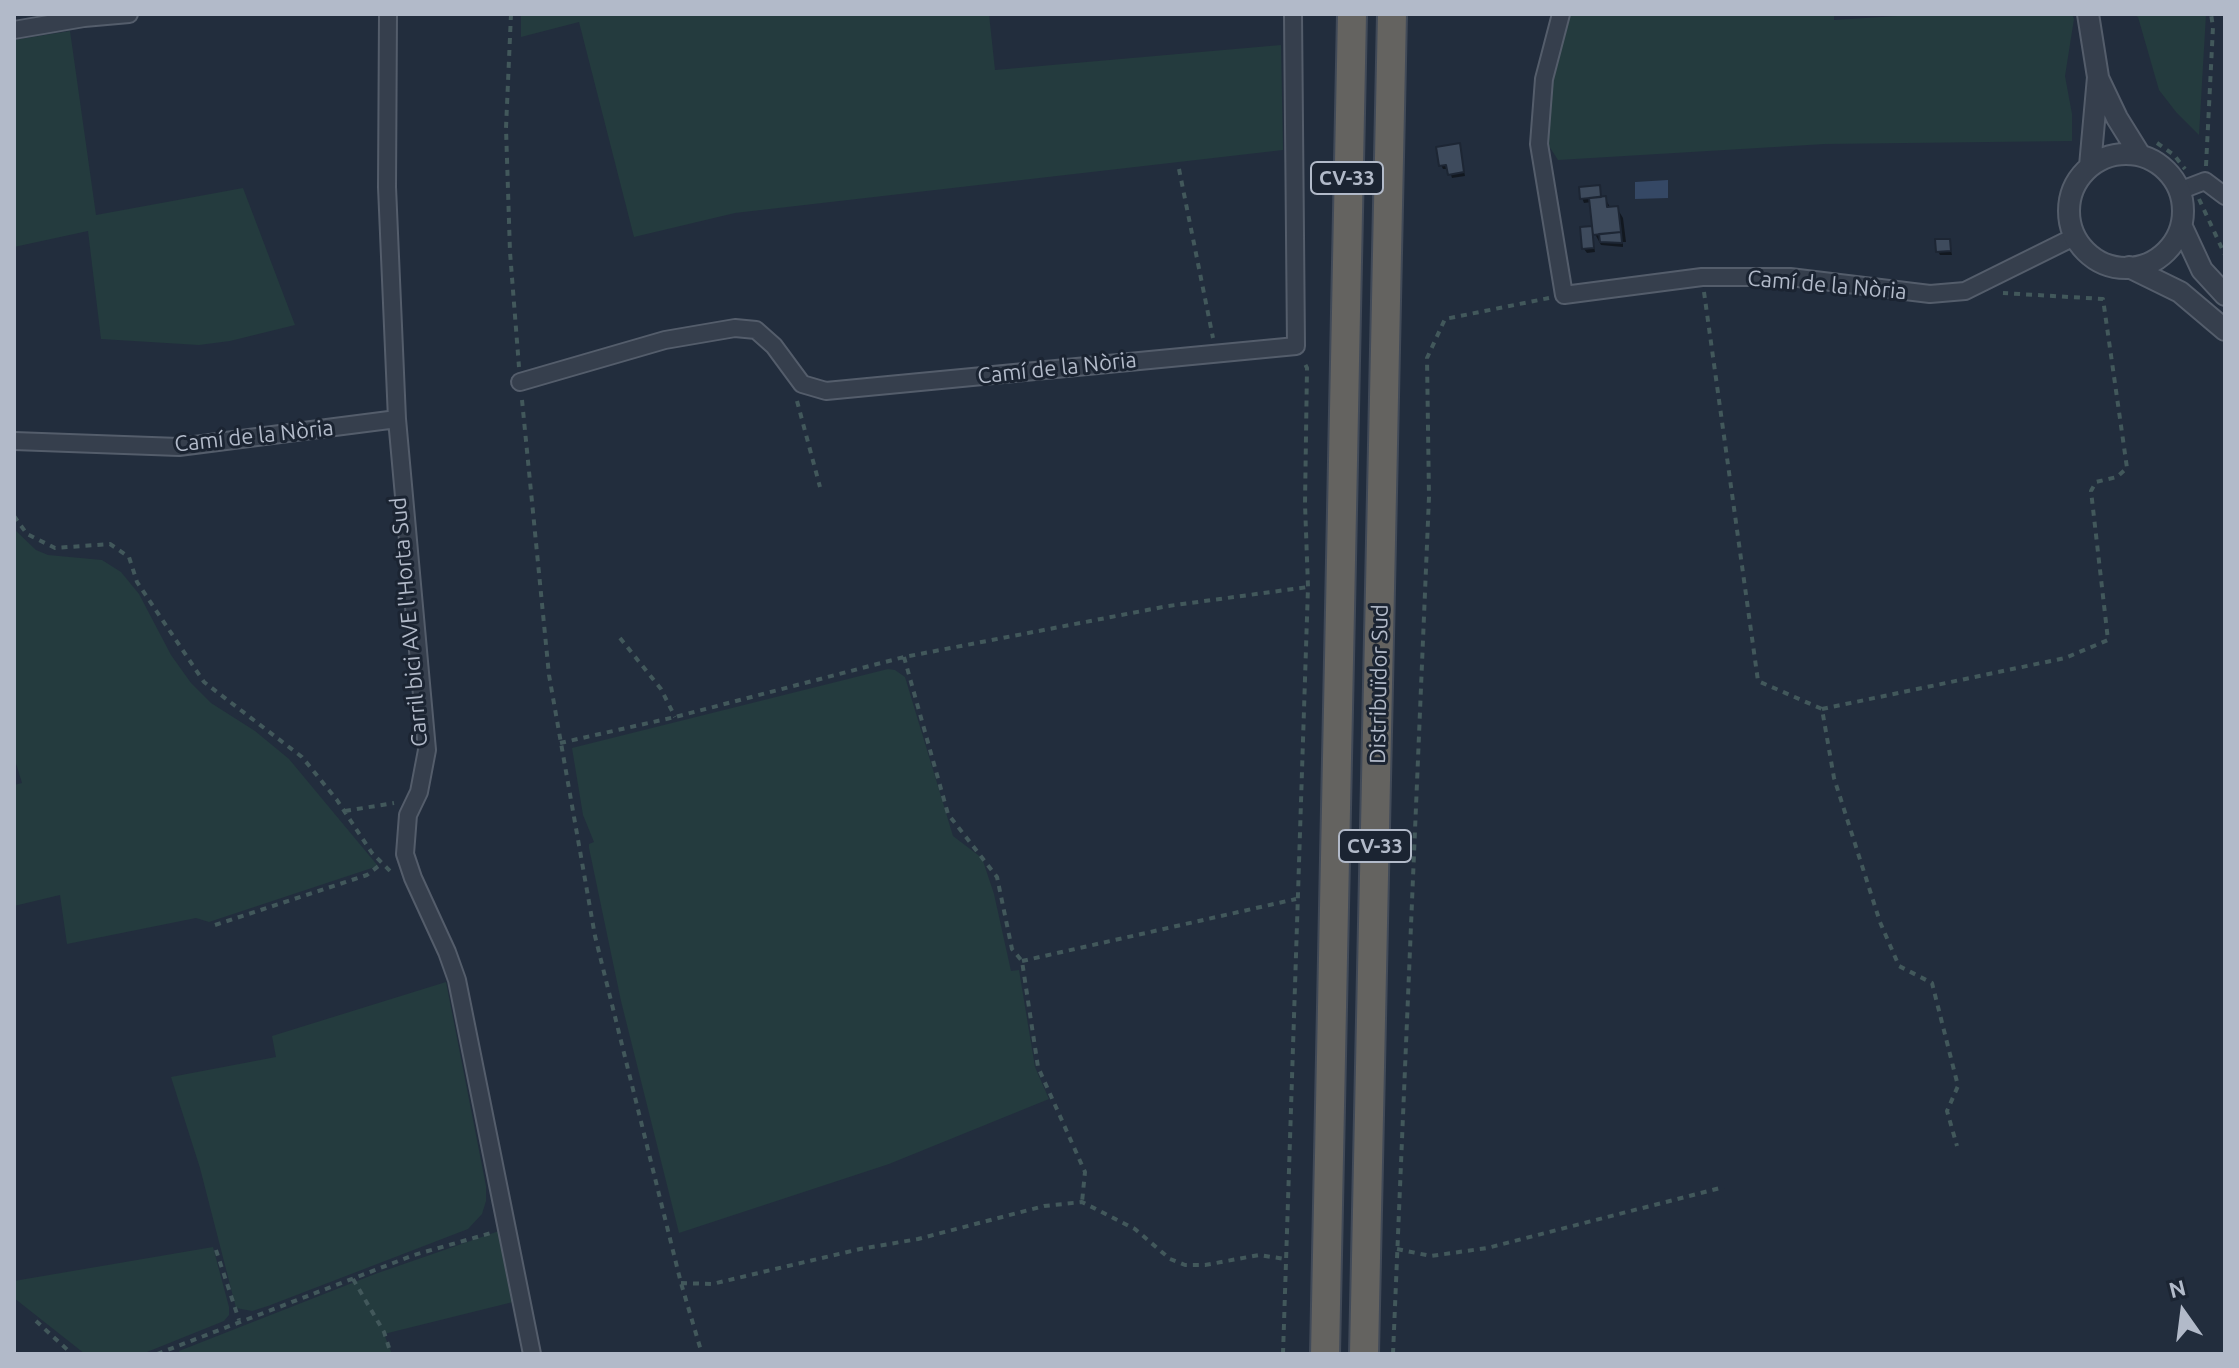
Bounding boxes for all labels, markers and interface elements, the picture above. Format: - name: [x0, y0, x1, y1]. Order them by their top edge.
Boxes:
- road number: CV-33: [1311, 162, 1383, 194]
- street label: Camí de la Nòria: [1746, 265, 1908, 305]
- street label: Camí de la Nòria: [976, 347, 1138, 389]
- street label: Camí de la Nòria: [173, 415, 335, 457]
- street label: Carril bici AVE l'Horta Sud: [385, 496, 433, 748]
- street label: Distribuïdor Sud: [1364, 604, 1394, 764]
- road number: CV-33: [1339, 830, 1411, 862]
- north arrow: [2143, 1272, 2223, 1352]
- text: N: [2166, 1274, 2188, 1302]

